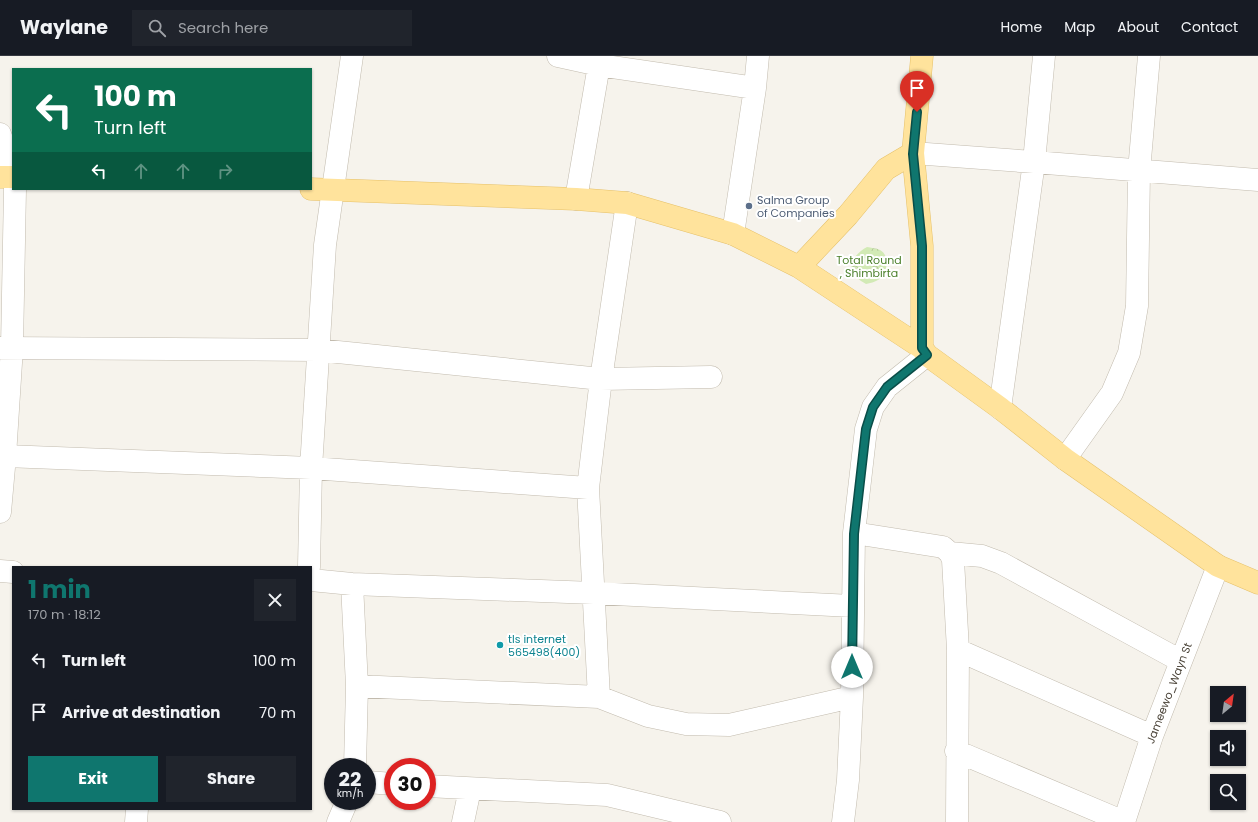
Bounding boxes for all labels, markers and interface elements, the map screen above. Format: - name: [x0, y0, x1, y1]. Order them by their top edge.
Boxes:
- search box: [132, 10, 412, 46]
- text: Waylane: [20, 14, 108, 41]
- icon: search: [146, 17, 168, 39]
- text: Search here: [178, 17, 268, 38]
- text: Home: [1000, 17, 1042, 37]
- text: Map: [1064, 17, 1095, 37]
- text: About: [1117, 17, 1159, 37]
- text: Contact: [1181, 17, 1238, 37]
- pin: [900, 71, 934, 112]
- text: 100 m: [94, 77, 177, 116]
- icon: arrive: [906, 77, 928, 99]
- icon: left: [28, 84, 80, 136]
- text: Turn left: [94, 115, 166, 140]
- icon: left: [88, 160, 110, 182]
- icon: ahead: [130, 160, 152, 182]
- icon: ahead: [172, 160, 194, 182]
- icon: right: [214, 160, 236, 182]
- place label: Salma Group of Companies: [757, 192, 835, 221]
- marker: Salma Group of Companies: [744, 201, 754, 211]
- park label: Total Round , Shimbirta: [836, 252, 902, 281]
- text: 1 min: [28, 573, 91, 606]
- button: close: [254, 579, 296, 621]
- text: 170 m · 18:12: [28, 605, 101, 624]
- place label: tls internet 565498(400): [508, 631, 580, 660]
- marker: tls internet 565498(400): [495, 640, 505, 650]
- street label: Jameewo_Wayn St: [1142, 640, 1196, 746]
- position arrow: [831, 646, 873, 688]
- icon: left: [28, 649, 50, 671]
- text: Turn left: [62, 650, 126, 671]
- text: 100 m: [253, 650, 296, 671]
- north arrow: [1210, 686, 1246, 722]
- map controls: [1210, 686, 1246, 810]
- icon: arrive: [28, 701, 50, 723]
- text: Arrive at destination: [62, 702, 220, 723]
- text: 70 m: [259, 702, 296, 723]
- button: sound: [1210, 730, 1246, 766]
- button: Exit: [28, 756, 158, 802]
- button: Share: [166, 756, 296, 802]
- speed limit sign: 30: [384, 758, 436, 810]
- text: 22: [339, 765, 361, 793]
- button: search: [1210, 774, 1246, 810]
- text: km/h: [337, 786, 363, 801]

